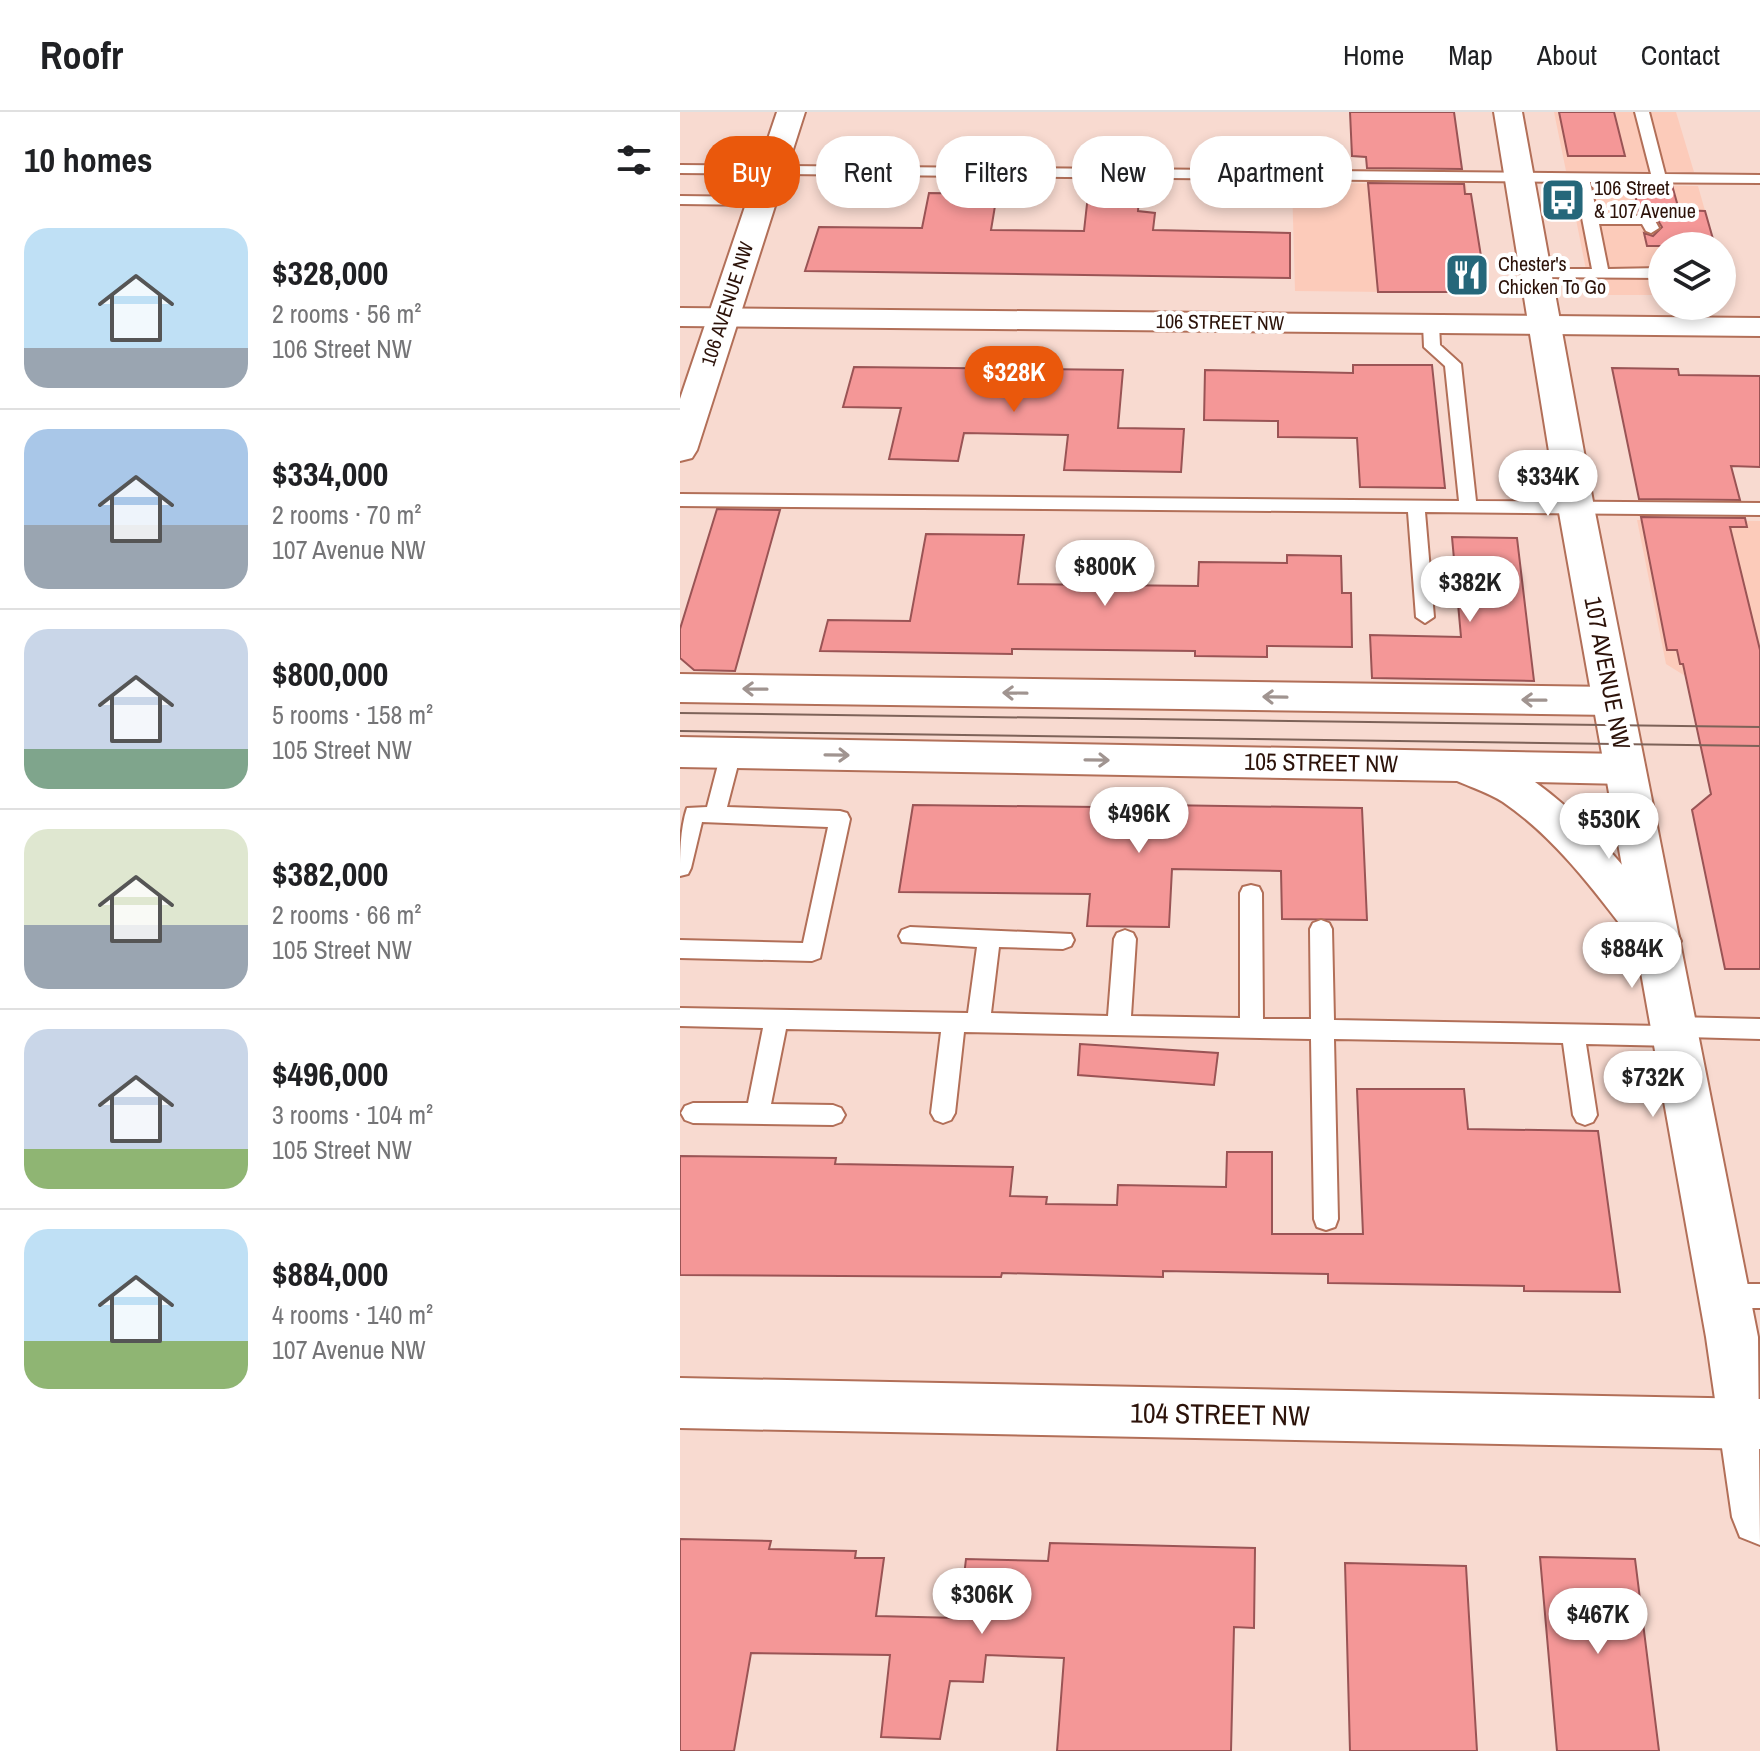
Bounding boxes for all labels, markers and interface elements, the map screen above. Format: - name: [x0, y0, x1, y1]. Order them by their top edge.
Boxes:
- text: Roofr: [40, 30, 123, 81]
- text: Home: [1343, 36, 1404, 74]
- text: Map: [1448, 36, 1493, 74]
- text: About: [1537, 36, 1597, 74]
- text: Contact: [1641, 36, 1720, 74]
- chip: Buy: [704, 136, 800, 208]
- chip: Rent: [816, 136, 920, 208]
- chip: Filters: [936, 136, 1056, 208]
- chip: New: [1072, 136, 1174, 208]
- chip: Apartment: [1190, 136, 1352, 208]
- text: 10 homes: [24, 137, 153, 183]
- icon: filters: [612, 138, 656, 182]
- place label: 106 Street & 107 Avenue: [1594, 174, 1696, 224]
- bus stop icon: 106 Street & 107 Avenue: [1539, 176, 1587, 224]
- map controls: [1648, 232, 1736, 320]
- button: layers: [1648, 232, 1736, 320]
- street label: 106 AVENUE NW: [694, 238, 759, 369]
- text: $328,000: [272, 250, 388, 296]
- place label: Chester's Chicken To Go: [1498, 250, 1606, 300]
- restaurant icon: Chester's Chicken To Go: [1443, 251, 1491, 299]
- icon: home: [88, 260, 184, 356]
- text: 2 rooms · 56 m²: [272, 296, 421, 331]
- street label: 106 STREET NW: [1156, 307, 1285, 336]
- text: 106 Street NW: [272, 331, 412, 366]
- pin: $328K: [958, 346, 1070, 414]
- text: $328K: [983, 354, 1045, 389]
- pin: $334K: [1492, 450, 1604, 518]
- text: $334,000: [272, 451, 388, 497]
- text: $334K: [1517, 458, 1579, 493]
- icon: home: [88, 461, 184, 557]
- text: 2 rooms · 70 m²: [272, 497, 421, 532]
- text: 107 Avenue NW: [272, 532, 426, 567]
- pin: $800K: [1049, 540, 1161, 608]
- text: $800K: [1074, 548, 1136, 583]
- pin: $382K: [1414, 556, 1526, 624]
- text: $382K: [1439, 564, 1501, 599]
- street label: 107 AVENUE NW: [1577, 594, 1639, 752]
- text: $800,000: [272, 651, 388, 697]
- icon: home: [88, 661, 184, 757]
- one-way arrow: [742, 682, 769, 697]
- one-way arrow: [1002, 685, 1029, 701]
- one-way arrow: [1262, 689, 1289, 704]
- one-way arrow: [1521, 692, 1548, 708]
- text: 5 rooms · 158 m²: [272, 697, 433, 732]
- text: 105 Street NW: [272, 732, 412, 767]
- street label: 105 STREET NW: [1244, 745, 1399, 779]
- one-way arrow: [823, 747, 850, 763]
- one-way arrow: [1083, 752, 1110, 767]
- pin: $496K: [1083, 787, 1195, 855]
- pin: $530K: [1553, 793, 1665, 861]
- text: $496K: [1108, 795, 1170, 830]
- text: $530K: [1578, 801, 1640, 836]
- text: $382,000: [272, 851, 388, 897]
- icon: home: [88, 861, 184, 957]
- text: 2 rooms · 66 m²: [272, 897, 421, 932]
- pin: $884K: [1576, 922, 1688, 990]
- text: $884K: [1601, 930, 1663, 965]
- text: 105 Street NW: [272, 932, 412, 967]
- text: $496,000: [272, 1051, 388, 1097]
- pin: $732K: [1597, 1051, 1709, 1119]
- text: $732K: [1622, 1059, 1684, 1094]
- icon: home: [88, 1061, 184, 1157]
- text: 3 rooms · 104 m²: [272, 1097, 433, 1132]
- text: 105 Street NW: [272, 1132, 412, 1167]
- text: $884,000: [272, 1251, 388, 1297]
- icon: home: [88, 1261, 184, 1357]
- text: 4 rooms · 140 m²: [272, 1297, 433, 1332]
- text: 107 Avenue NW: [272, 1332, 426, 1367]
- street label: 104 STREET NW: [1130, 1393, 1310, 1435]
- pin: $306K: [926, 1568, 1038, 1636]
- text: $306K: [951, 1576, 1013, 1611]
- pin: $467K: [1542, 1588, 1654, 1656]
- text: $467K: [1567, 1596, 1629, 1631]

